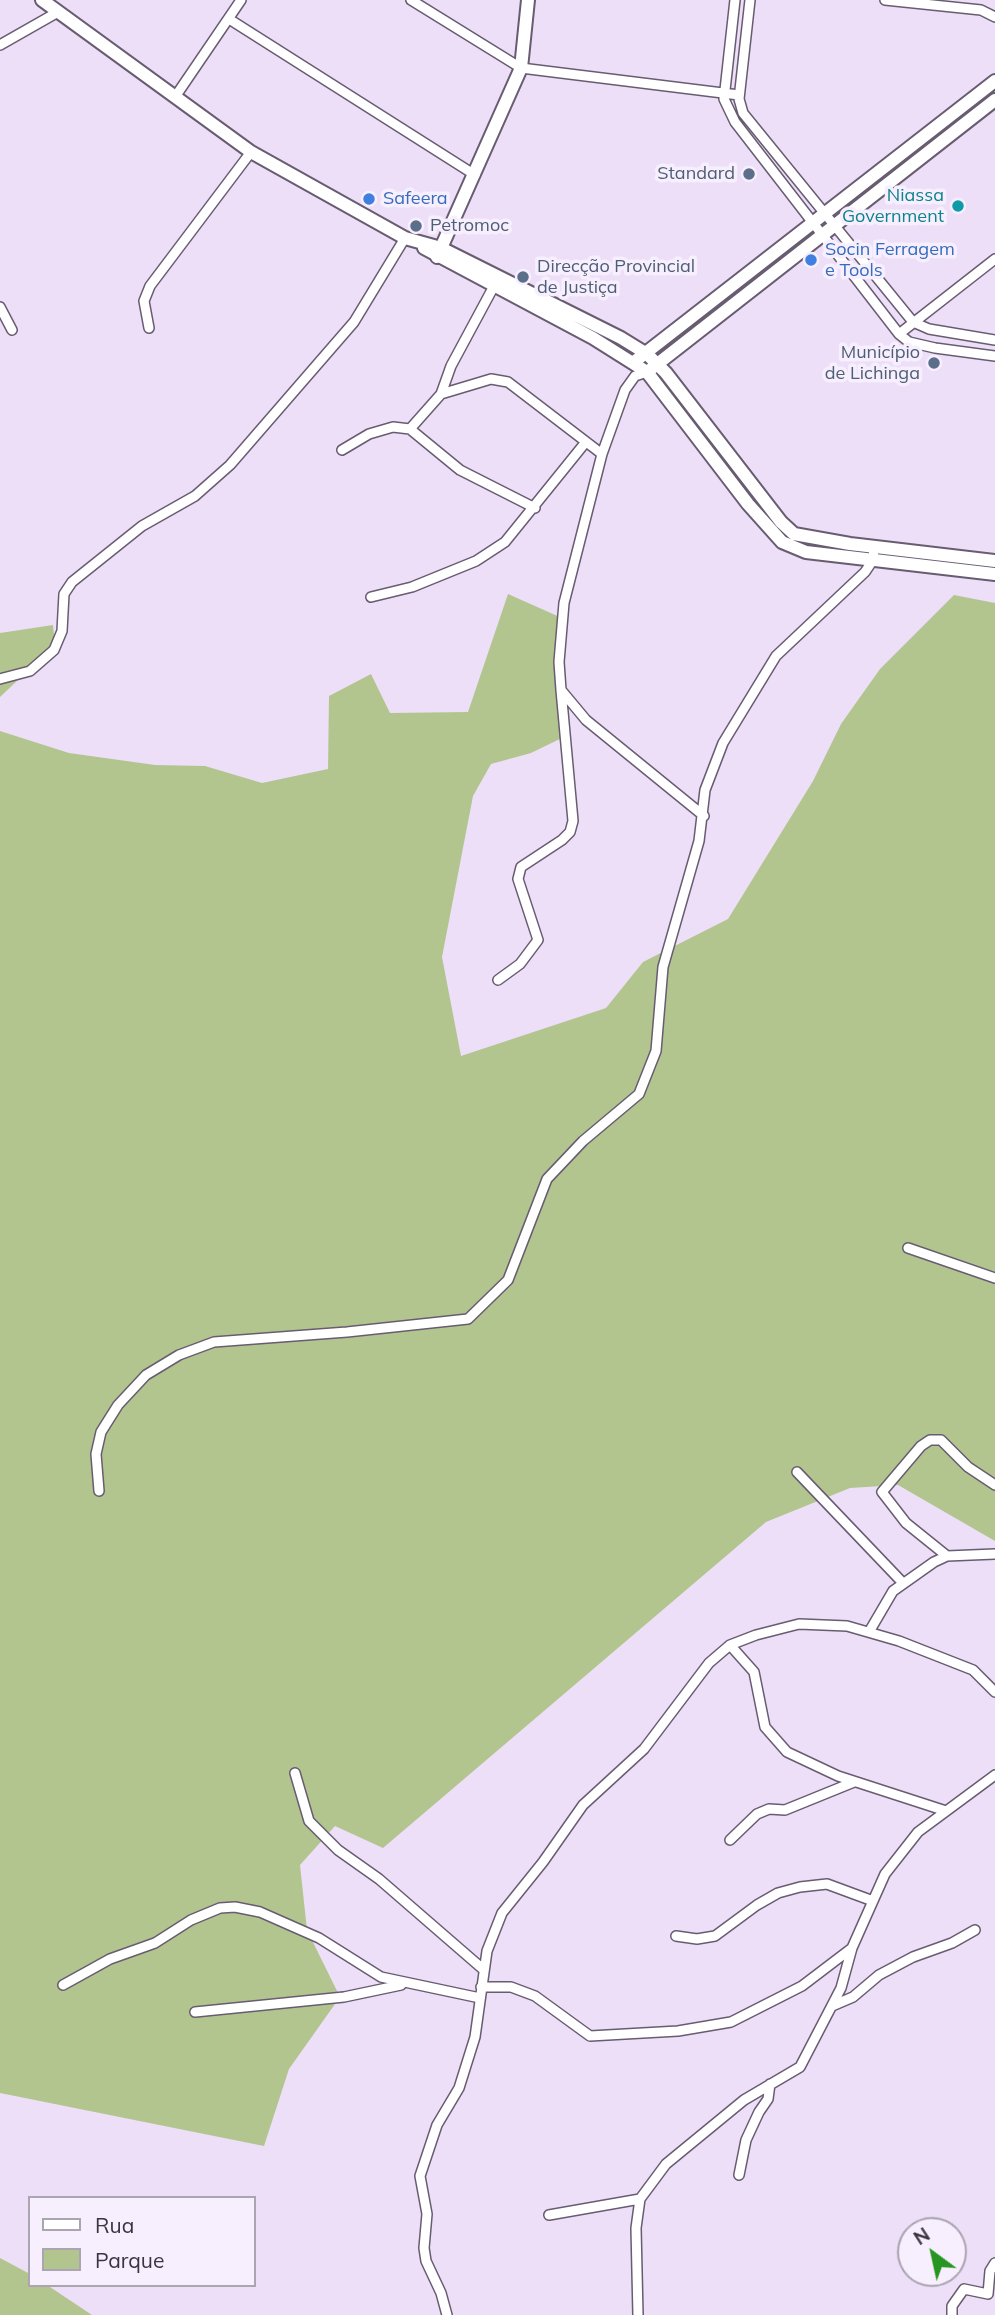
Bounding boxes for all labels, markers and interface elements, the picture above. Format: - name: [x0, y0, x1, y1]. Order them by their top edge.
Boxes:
- place label: Standard: [657, 163, 735, 185]
- marker: Standard: [741, 166, 757, 182]
- place label: Niassa Government: [842, 185, 944, 228]
- place label: Safeera: [383, 188, 448, 210]
- marker: Safeera: [361, 191, 377, 207]
- marker: Niassa Government: [950, 198, 966, 214]
- place label: Petromoc: [430, 215, 509, 237]
- marker: Petromoc: [408, 218, 424, 234]
- place label: Socin Ferragem e Tools: [825, 239, 955, 282]
- marker: Socin Ferragem e Tools: [803, 252, 819, 268]
- place label: Direcção Provincial de Justiça: [537, 256, 695, 298]
- marker: Direcção Provincial de Justiça: [515, 269, 531, 285]
- place label: Município de Lichinga: [825, 342, 920, 384]
- marker: Município de Lichinga: [926, 355, 942, 371]
- legend: [28, 2196, 256, 2287]
- text: Rua: [95, 2212, 134, 2238]
- north arrow: [897, 2217, 967, 2287]
- text: N: [909, 2222, 934, 2250]
- text: Parque: [95, 2247, 164, 2273]

